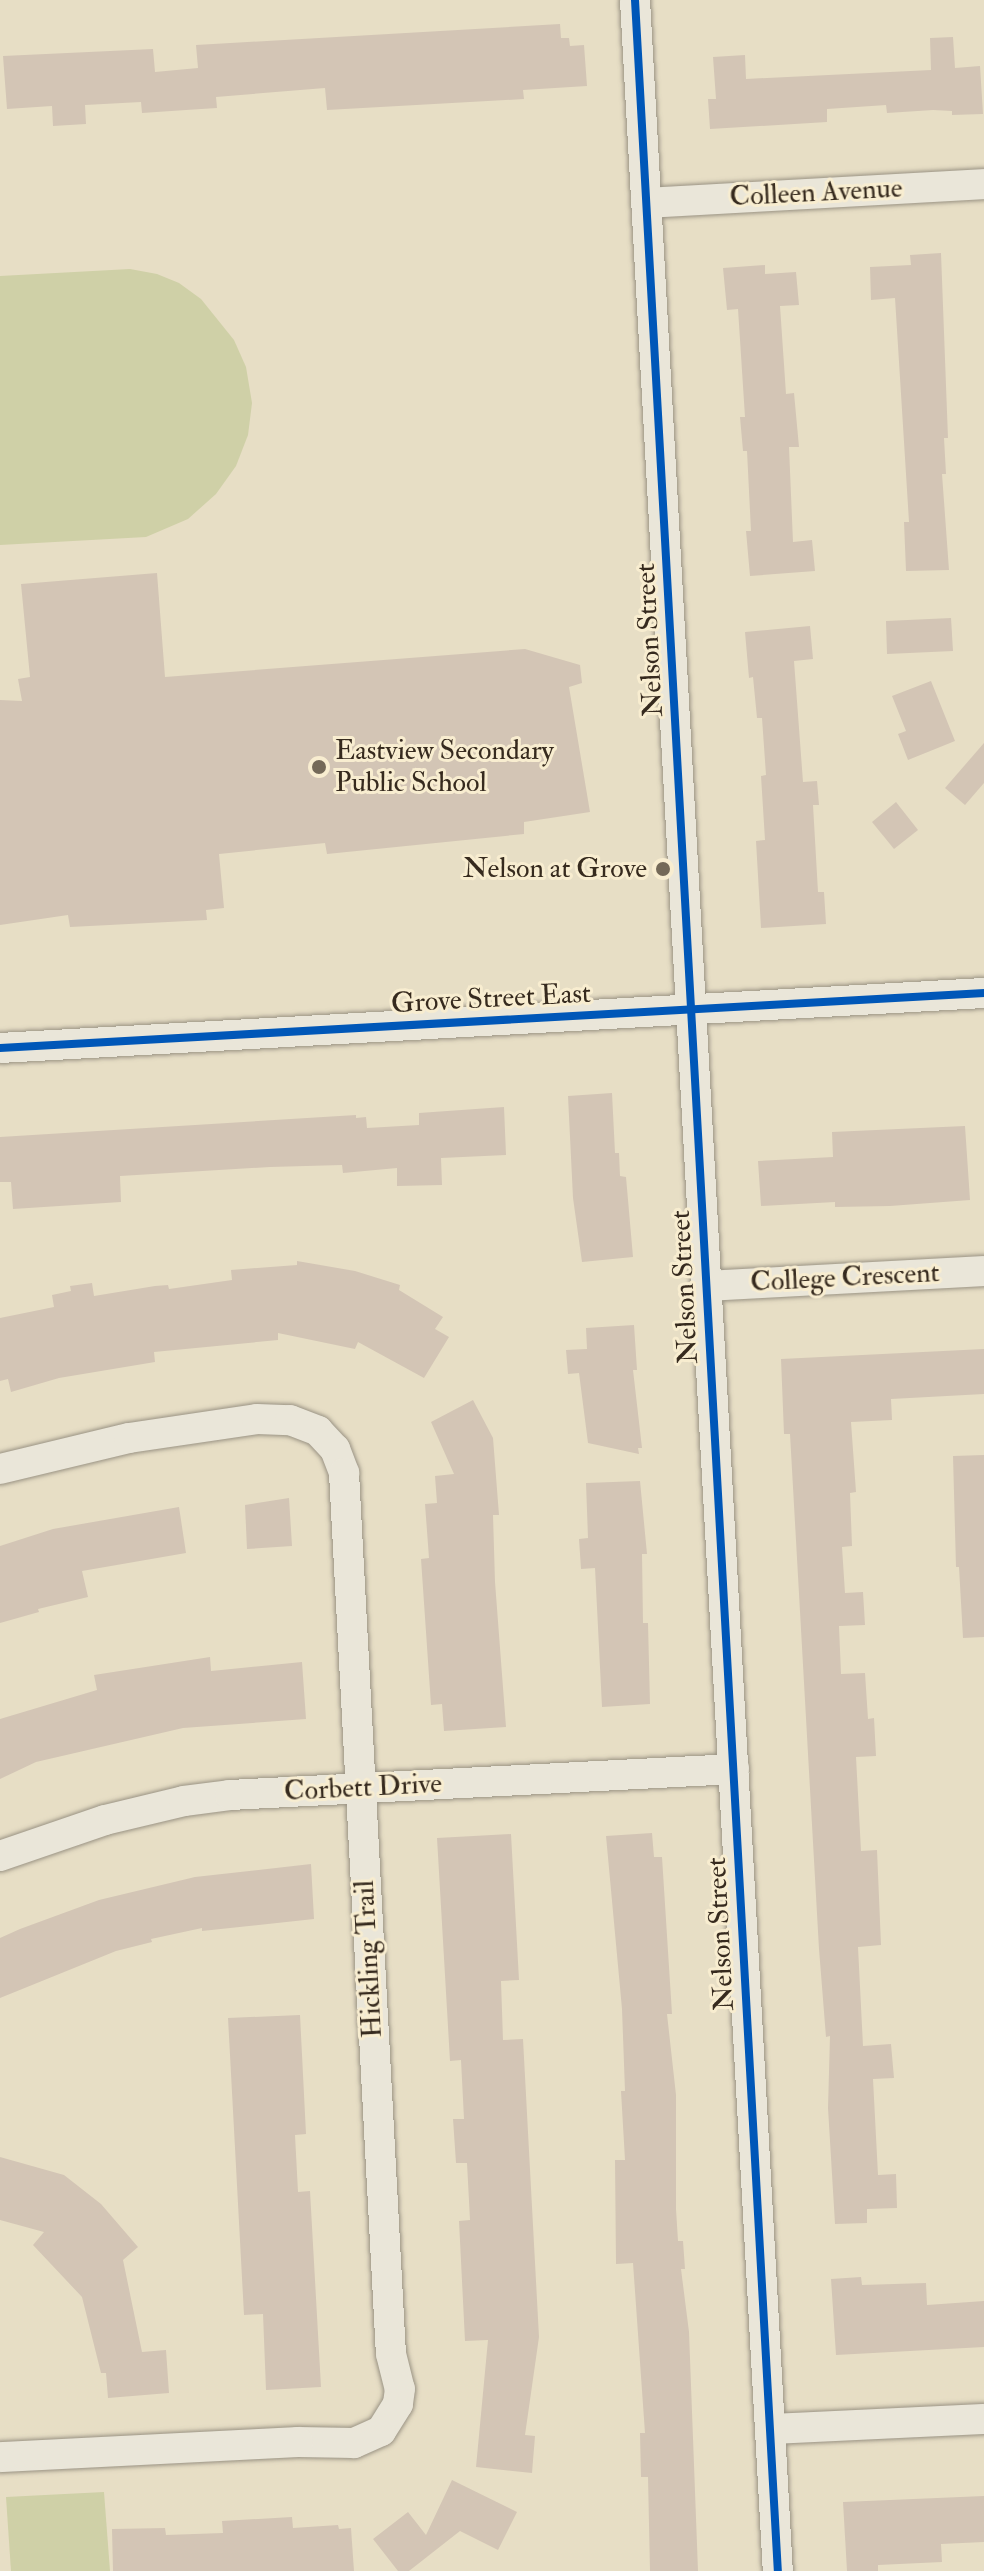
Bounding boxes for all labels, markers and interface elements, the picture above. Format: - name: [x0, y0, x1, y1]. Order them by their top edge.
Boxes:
- street label: Colleen Avenue: [729, 172, 903, 214]
- street label: Nelson Street: [629, 562, 671, 718]
- place label: Eastview Secondary Public School: [335, 734, 554, 800]
- marker: Eastview Secondary Public School: [310, 758, 328, 776]
- place label: Nelson at Grove: [463, 852, 647, 886]
- marker: Nelson at Grove: [654, 860, 672, 878]
- street label: Grove Street East: [390, 977, 592, 1021]
- street label: Nelson Street: [664, 1209, 706, 1365]
- street label: College Crescent: [750, 1256, 940, 1300]
- street label: Corbett Drive: [283, 1767, 443, 1809]
- street label: Nelson Street: [700, 1856, 742, 2012]
- street label: Hickling Trail: [348, 1879, 390, 2039]

